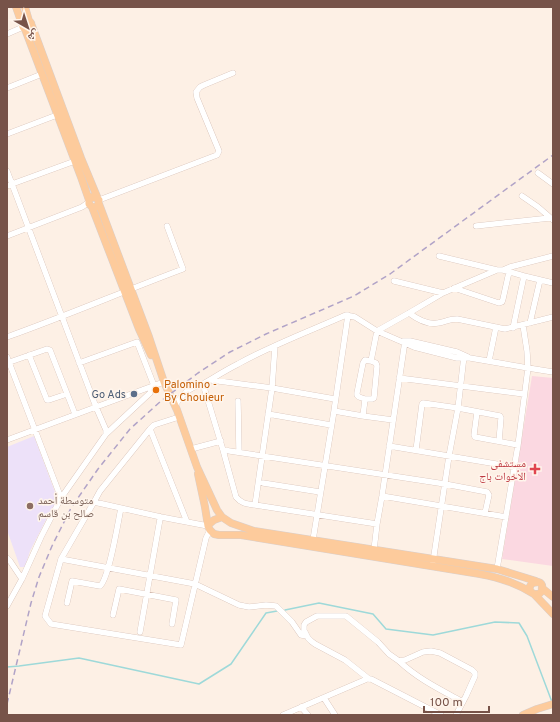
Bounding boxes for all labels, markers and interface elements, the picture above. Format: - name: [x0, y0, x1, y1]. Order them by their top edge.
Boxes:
- north arrow: [8, 8, 48, 48]
- text: ش: [24, 26, 43, 44]
- place label: Palomino - By Chouieur: [164, 378, 225, 405]
- marker: Palomino - By Chouieur: [151, 385, 161, 395]
- place label: Go Ads: [91, 388, 126, 402]
- marker: Go Ads: [129, 389, 139, 399]
- place label: مستشفى الأخوات باج: [479, 457, 526, 484]
- marker: مستشفى الأخوات باج: [529, 463, 541, 475]
- place label: متوسطة أحمد صالح بن قاسم: [38, 493, 94, 521]
- marker: متوسطة أحمد صالح بن قاسم: [25, 501, 35, 511]
- scale bar: [424, 688, 489, 714]
- text: 100 m: [430, 695, 463, 711]

